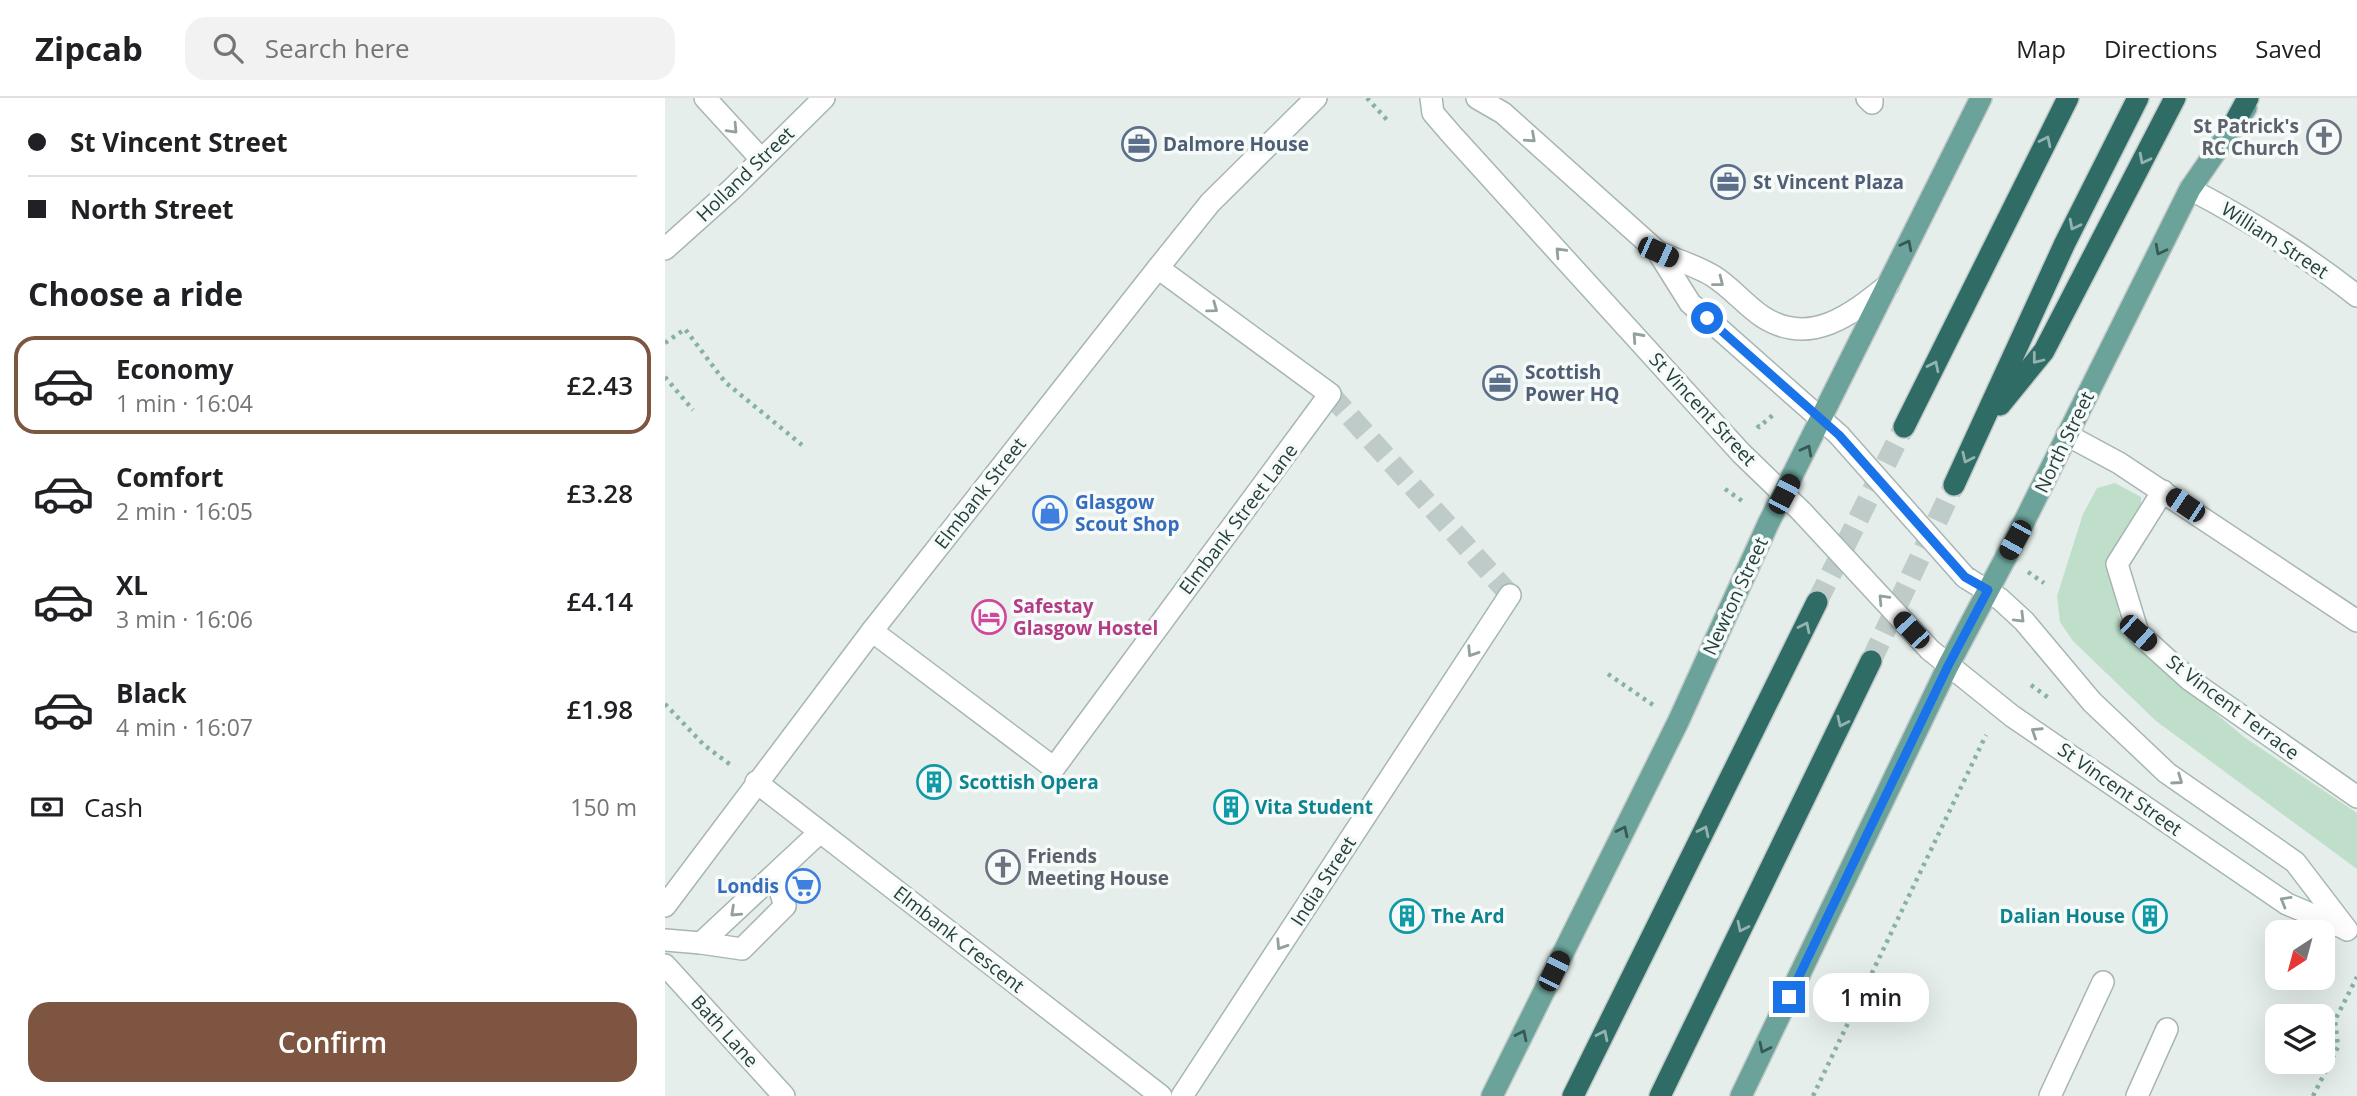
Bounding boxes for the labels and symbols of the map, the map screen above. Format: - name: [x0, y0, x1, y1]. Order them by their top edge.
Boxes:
- place label: St Patrick's RC Church: [2193, 113, 2299, 161]
- church icon: St Patrick's RC Church: [2305, 118, 2343, 156]
- street label: Holland Street: [690, 120, 800, 227]
- one-way arrow: [725, 121, 738, 134]
- office icon: Dalmore House: [1120, 125, 1158, 163]
- one-way arrow: [1523, 130, 1536, 143]
- place label: Dalmore House: [1163, 131, 1309, 157]
- one-way arrow: [2038, 135, 2052, 148]
- one-way arrow: [2139, 151, 2152, 164]
- office icon: St Vincent Plaza: [1709, 163, 1747, 201]
- place label: St Vincent Plaza: [1753, 169, 1904, 195]
- street label: William Street: [2216, 196, 2334, 284]
- one-way arrow: [2069, 218, 2083, 230]
- car: [1635, 234, 1682, 270]
- one-way arrow: [1899, 240, 1913, 252]
- one-way arrow: [2154, 243, 2168, 255]
- one-way arrow: [1556, 247, 1568, 260]
- one-way arrow: [1712, 273, 1724, 286]
- one-way arrow: [1205, 300, 1217, 313]
- route start: [1691, 302, 1723, 334]
- one-way arrow: [1633, 332, 1645, 345]
- street label: St Vincent Street: [1644, 347, 1762, 471]
- one-way arrow: [2033, 351, 2045, 364]
- place label: Scottish Power HQ: [1525, 359, 1619, 407]
- one-way arrow: [1926, 361, 1940, 373]
- office icon: Scottish Power HQ: [1481, 364, 1519, 402]
- street label: North Street: [2028, 387, 2100, 497]
- street label: Elmbank Street: [928, 432, 1032, 554]
- street label: Elmbank Street Lane: [1173, 438, 1303, 600]
- one-way arrow: [1798, 444, 1812, 457]
- one-way arrow: [1961, 451, 1975, 463]
- car: [1765, 471, 1804, 517]
- car: [2162, 485, 2209, 525]
- place label: Glasgow Scout Shop: [1075, 489, 1179, 537]
- shop icon: Glasgow Scout Shop: [1031, 494, 1069, 532]
- car: [1996, 517, 2035, 563]
- street label: Newton Street: [1696, 533, 1774, 659]
- place label: Safestay Glasgow Hostel: [1013, 593, 1158, 641]
- one-way arrow: [1879, 594, 1892, 607]
- hotel icon: Safestay Glasgow Hostel: [970, 598, 1008, 636]
- car: [1889, 607, 1934, 653]
- one-way arrow: [2011, 609, 2024, 622]
- car: [2116, 611, 2161, 655]
- one-way arrow: [1796, 622, 1810, 634]
- one-way arrow: [1468, 644, 1481, 657]
- street label: St Vincent Terrace: [2161, 648, 2305, 766]
- one-way arrow: [1836, 715, 1850, 727]
- one-way arrow: [2031, 727, 2044, 740]
- street label: St Vincent Street: [2053, 736, 2187, 842]
- building icon: Scottish Opera: [915, 763, 953, 801]
- place label: Scottish Opera: [959, 769, 1099, 795]
- one-way arrow: [2170, 772, 2183, 785]
- building icon: Vita Student: [1212, 788, 1250, 826]
- place label: Vita Student: [1255, 794, 1373, 820]
- one-way arrow: [1615, 826, 1629, 838]
- one-way arrow: [1696, 826, 1710, 838]
- street label: India Street: [1284, 831, 1362, 931]
- place label: Friends Meeting House: [1027, 843, 1169, 891]
- church icon: Friends Meeting House: [984, 848, 1022, 886]
- supermarket icon: Londis: [784, 867, 822, 905]
- place label: Londis: [717, 873, 779, 899]
- street label: Elmbank Crescent: [888, 880, 1030, 998]
- building icon: The Ard: [1388, 897, 1426, 935]
- building icon: Dalian House: [2131, 897, 2169, 935]
- one-way arrow: [2279, 897, 2292, 910]
- place label: The Ard: [1431, 903, 1504, 929]
- place label: Dalian House: [2000, 903, 2125, 929]
- one-way arrow: [730, 904, 743, 916]
- one-way arrow: [1737, 920, 1751, 932]
- north arrow: [2265, 920, 2335, 990]
- one-way arrow: [1276, 937, 1289, 950]
- car: [1536, 948, 1573, 994]
- callout: 1 min: [1813, 972, 1929, 1021]
- route end: [1773, 981, 1805, 1013]
- street label: Bath Lane: [686, 989, 764, 1073]
- one-way arrow: [1514, 1030, 1528, 1042]
- one-way arrow: [1595, 1030, 1609, 1042]
- one-way arrow: [1759, 1041, 1773, 1053]

